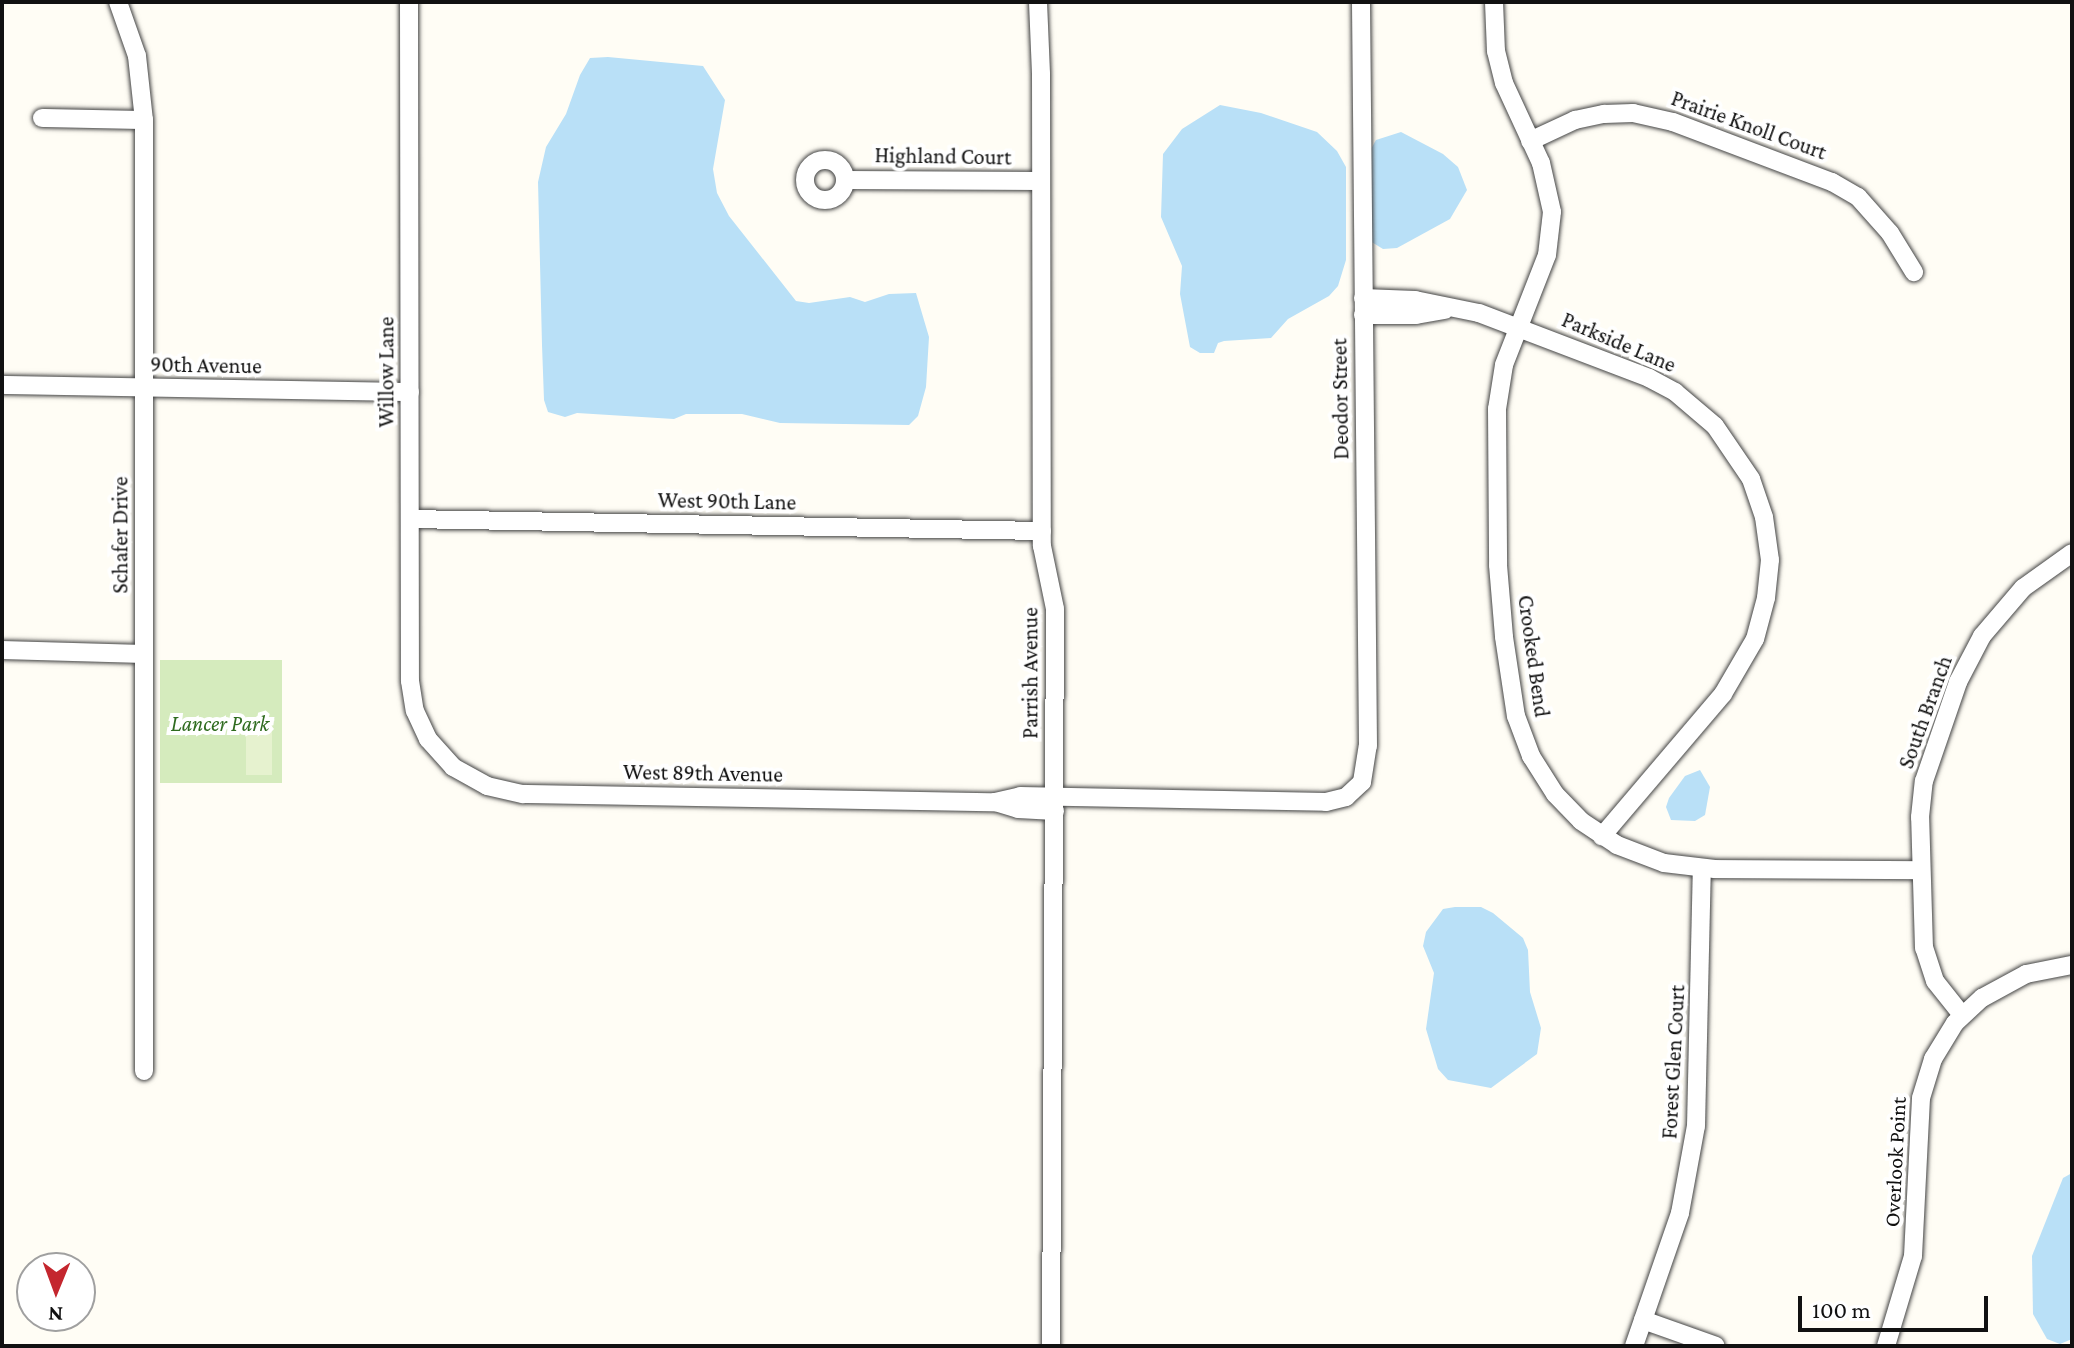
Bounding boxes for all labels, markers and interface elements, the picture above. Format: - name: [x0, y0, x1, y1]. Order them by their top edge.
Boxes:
- street label: Prairie Knoll Court: [1668, 85, 1830, 165]
- street label: Highland Court: [874, 142, 1012, 170]
- street label: Parkside Lane: [1558, 306, 1680, 378]
- street label: Willow Lane: [373, 317, 399, 427]
- street label: Deodor Street: [1326, 338, 1354, 460]
- street label: 90th Avenue: [150, 351, 262, 379]
- street label: Schafer Drive: [107, 476, 133, 594]
- street label: West 90th Lane: [658, 487, 796, 515]
- street label: Crooked Bend: [1512, 593, 1556, 719]
- street label: Parrish Avenue: [1017, 607, 1043, 739]
- street label: South Branch: [1892, 652, 1958, 772]
- park label: Lancer Park: [171, 711, 269, 737]
- street label: West 89th Avenue: [623, 758, 783, 788]
- street label: Forest Glen Court: [1656, 984, 1690, 1140]
- street label: Overlook Point: [1878, 1096, 1912, 1228]
- north arrow: [16, 1252, 96, 1332]
- scale bar: [1802, 1280, 1992, 1330]
- text: 100 m: [1812, 1296, 1871, 1323]
- text: N: [48, 1302, 63, 1327]

